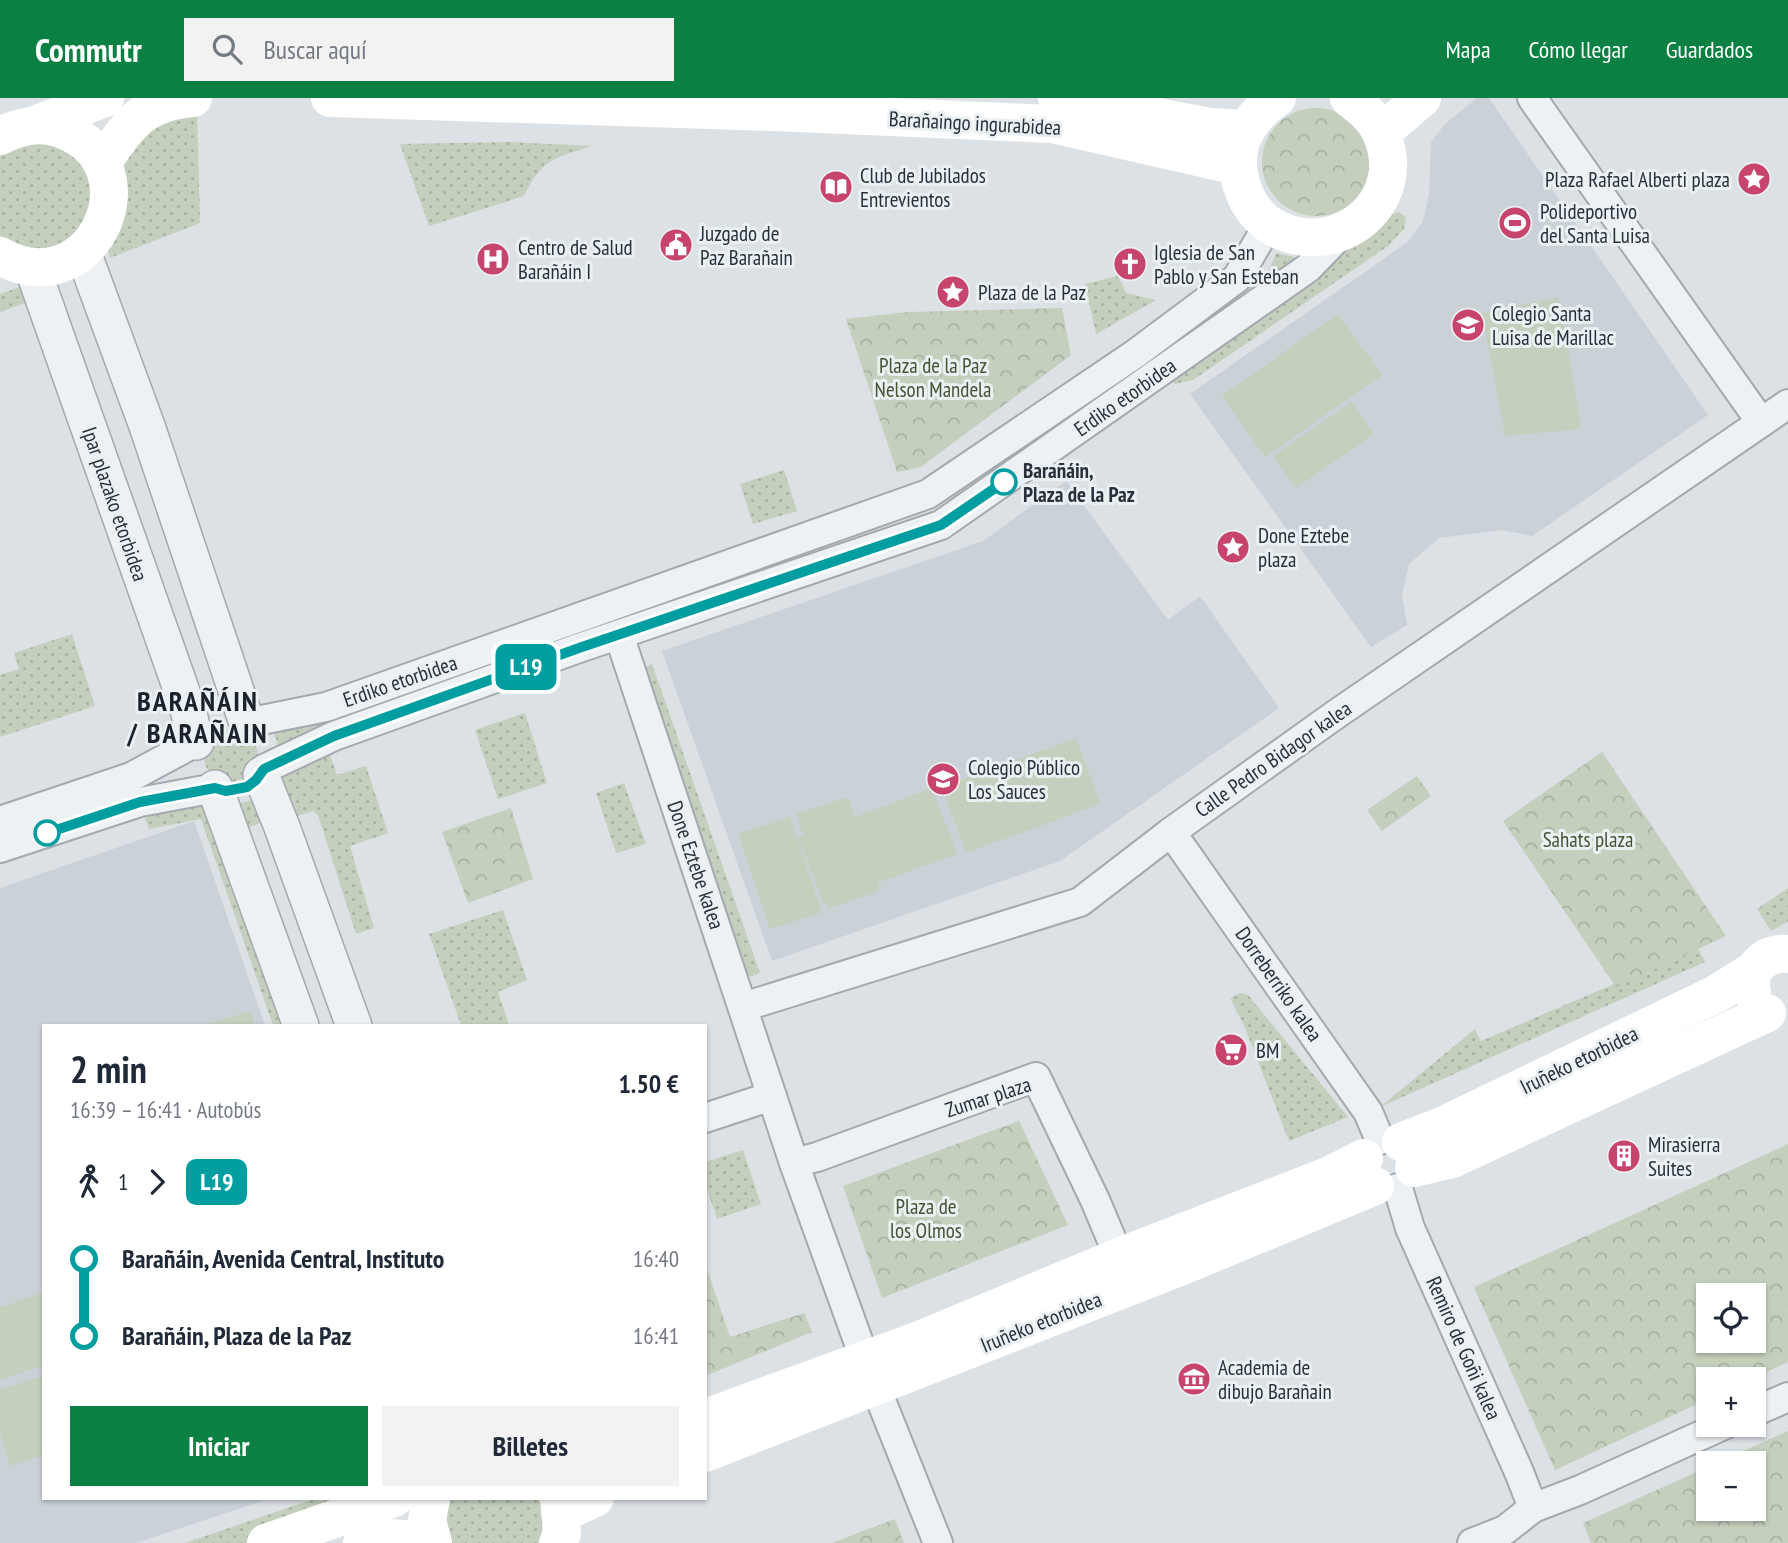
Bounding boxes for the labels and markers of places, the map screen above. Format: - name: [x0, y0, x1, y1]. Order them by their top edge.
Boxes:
- place icon: Plaza Rafael Alberti plaza: [1735, 160, 1773, 198]
- place label: Club de Jubilados Entrevientos: [860, 162, 986, 213]
- place label: Plaza Rafael Alberti plaza: [1545, 166, 1730, 193]
- library icon: Club de Jubilados Entrevientos: [817, 168, 855, 206]
- place label: Polideportivo del Santa Luisa: [1540, 198, 1650, 249]
- sports icon: Polideportivo del Santa Luisa: [1496, 204, 1534, 242]
- place label: Juzgado de Paz Barañain: [699, 220, 793, 271]
- public building icon: Juzgado de Paz Barañain: [657, 226, 695, 264]
- place label: Centro de Salud Barañáin I: [518, 234, 633, 285]
- place label: Iglesia de San Pablo y San Esteban: [1154, 239, 1299, 290]
- hospital icon: Centro de Salud Barañáin I: [474, 240, 512, 278]
- church icon: Iglesia de San Pablo y San Esteban: [1111, 245, 1149, 283]
- place icon: Plaza de la Paz: [934, 273, 972, 311]
- place label: Plaza de la Paz: [978, 279, 1086, 306]
- place label: Colegio Santa Luisa de Marillac: [1492, 300, 1615, 351]
- school or university icon: Colegio Santa Luisa de Marillac: [1449, 306, 1487, 344]
- place label: Barañáin, Plaza de la Paz: [1023, 457, 1135, 508]
- marker: Barañáin, Plaza de la Paz: [991, 469, 1017, 495]
- place label: Done Eztebe plaza: [1258, 522, 1349, 573]
- place icon: Done Eztebe plaza: [1214, 528, 1252, 566]
- place label: Colegio Público Los Sauces: [968, 754, 1080, 805]
- school or university icon: Colegio Público Los Sauces: [924, 760, 962, 798]
- unlabelled marker: [34, 820, 60, 846]
- supermarket icon: BM: [1212, 1031, 1250, 1069]
- place label: BM: [1256, 1037, 1279, 1064]
- place label: Mirasierra Suites: [1648, 1131, 1720, 1182]
- building icon: Mirasierra Suites: [1605, 1137, 1643, 1175]
- place label: Academia de dibujo Barañain: [1218, 1354, 1332, 1405]
- museum icon: Academia de dibujo Barañain: [1175, 1360, 1213, 1398]

